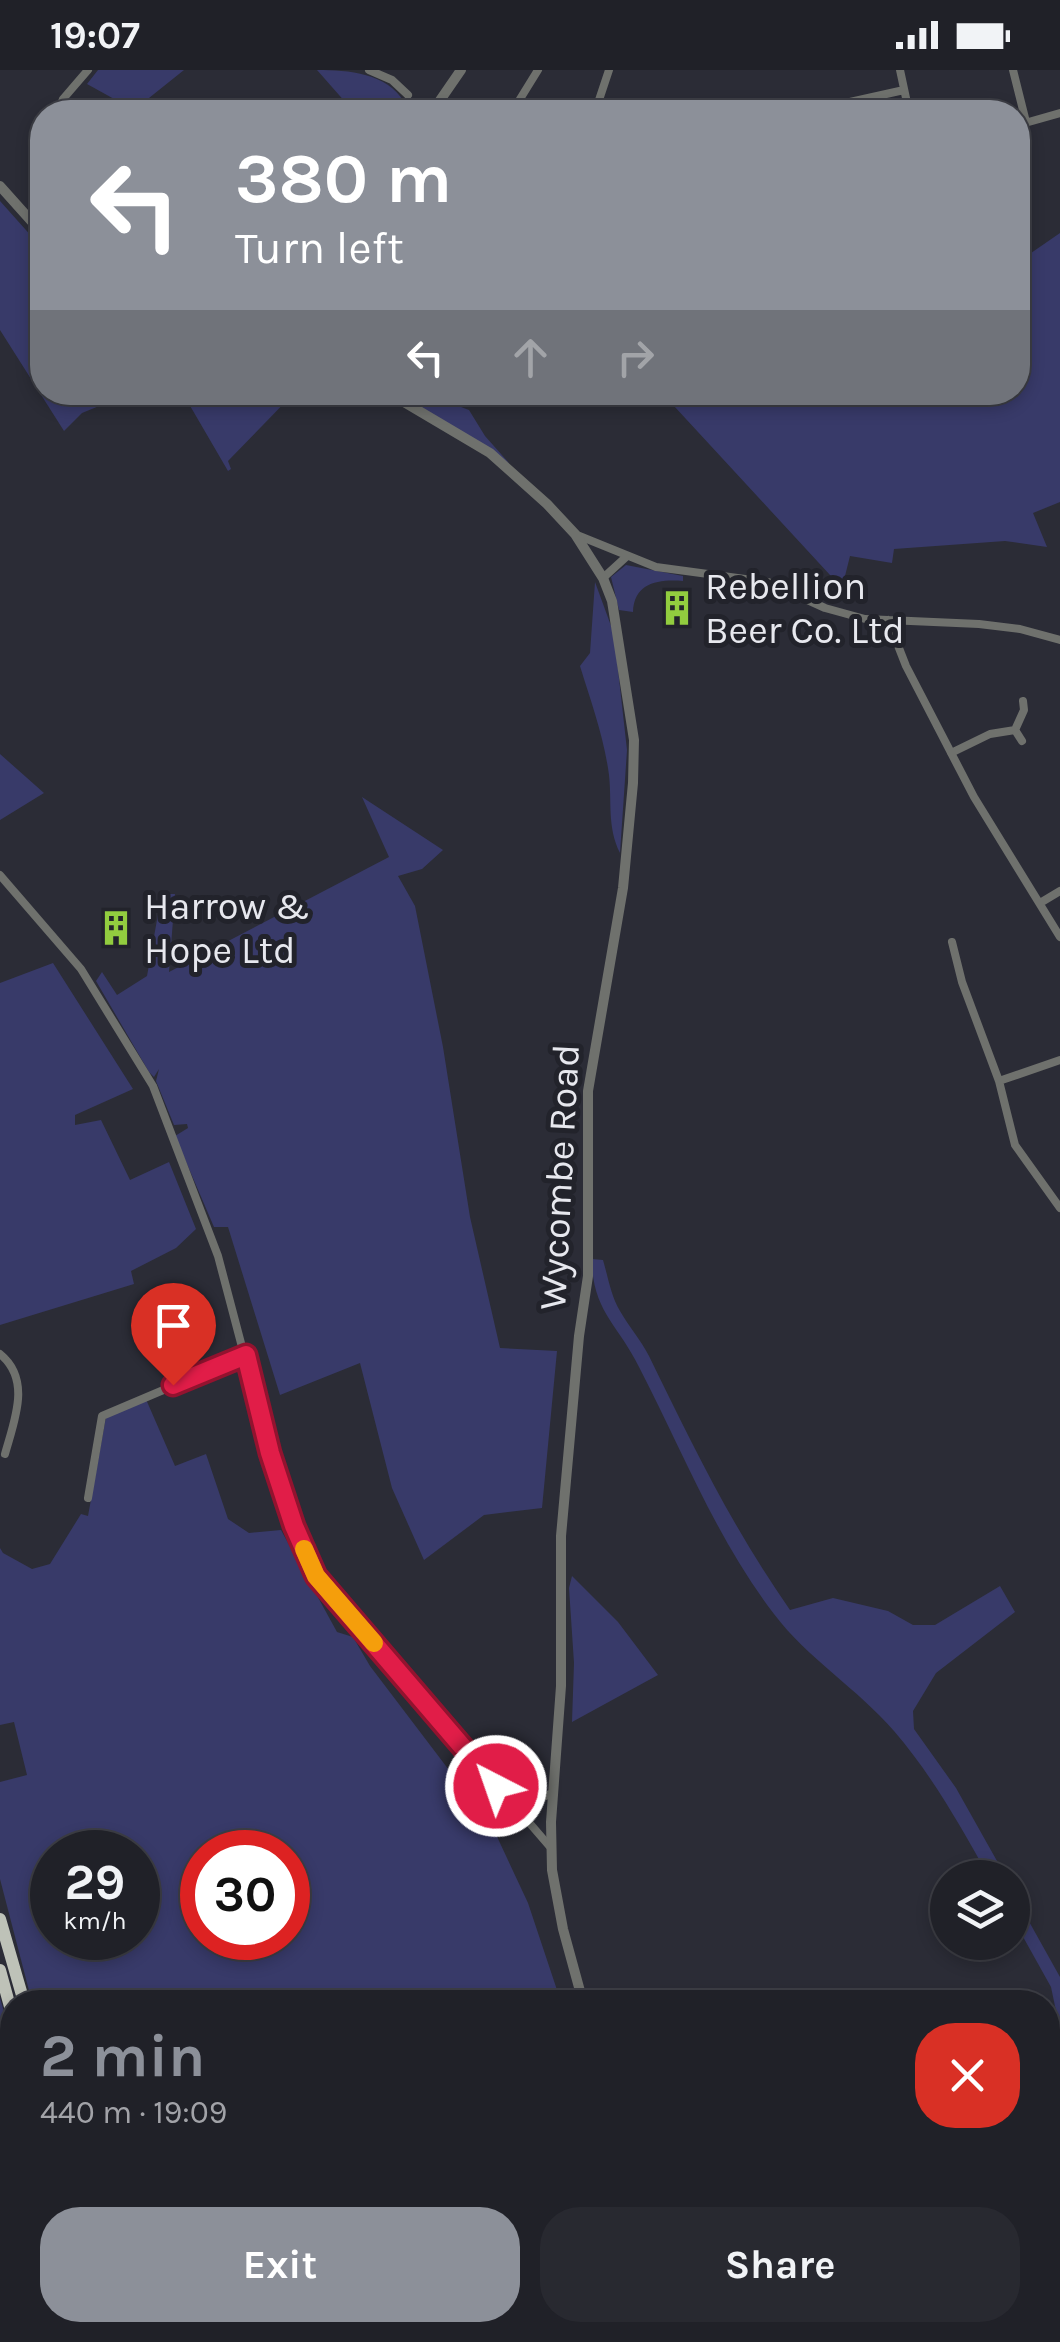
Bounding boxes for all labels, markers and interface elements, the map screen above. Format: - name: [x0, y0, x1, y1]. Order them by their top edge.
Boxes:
- text: 19:07: [50, 13, 140, 58]
- text: 380 m: [235, 138, 452, 220]
- icon: left: [70, 140, 200, 270]
- text: Turn left: [235, 222, 404, 274]
- icon: left: [398, 330, 453, 385]
- icon: ahead: [503, 330, 558, 385]
- icon: right: [608, 330, 663, 385]
- place label: Rebellion Beer Co. Ltd: [705, 564, 905, 653]
- building icon: Rebellion Beer Co. Ltd: [658, 589, 696, 627]
- place label: Harrow & Hope Ltd: [144, 884, 310, 973]
- building icon: Harrow & Hope Ltd: [97, 909, 135, 947]
- street label: Wycombe Road: [530, 1043, 589, 1311]
- pin: [131, 1283, 216, 1386]
- icon: arrive: [146, 1298, 201, 1353]
- position arrow: [444, 1734, 548, 1838]
- speed limit sign: 30: [180, 1830, 310, 1960]
- text: 29: [65, 1853, 125, 1912]
- map controls: [930, 1860, 1030, 1960]
- button: layers: [930, 1860, 1030, 1960]
- text: km/h: [63, 1906, 127, 1935]
- text: 2 min: [40, 2021, 205, 2091]
- button: close: [915, 2023, 1020, 2128]
- text: 440 m · 19:09: [40, 2094, 227, 2131]
- button: Exit: [40, 2207, 520, 2322]
- button: Share: [540, 2207, 1020, 2322]

